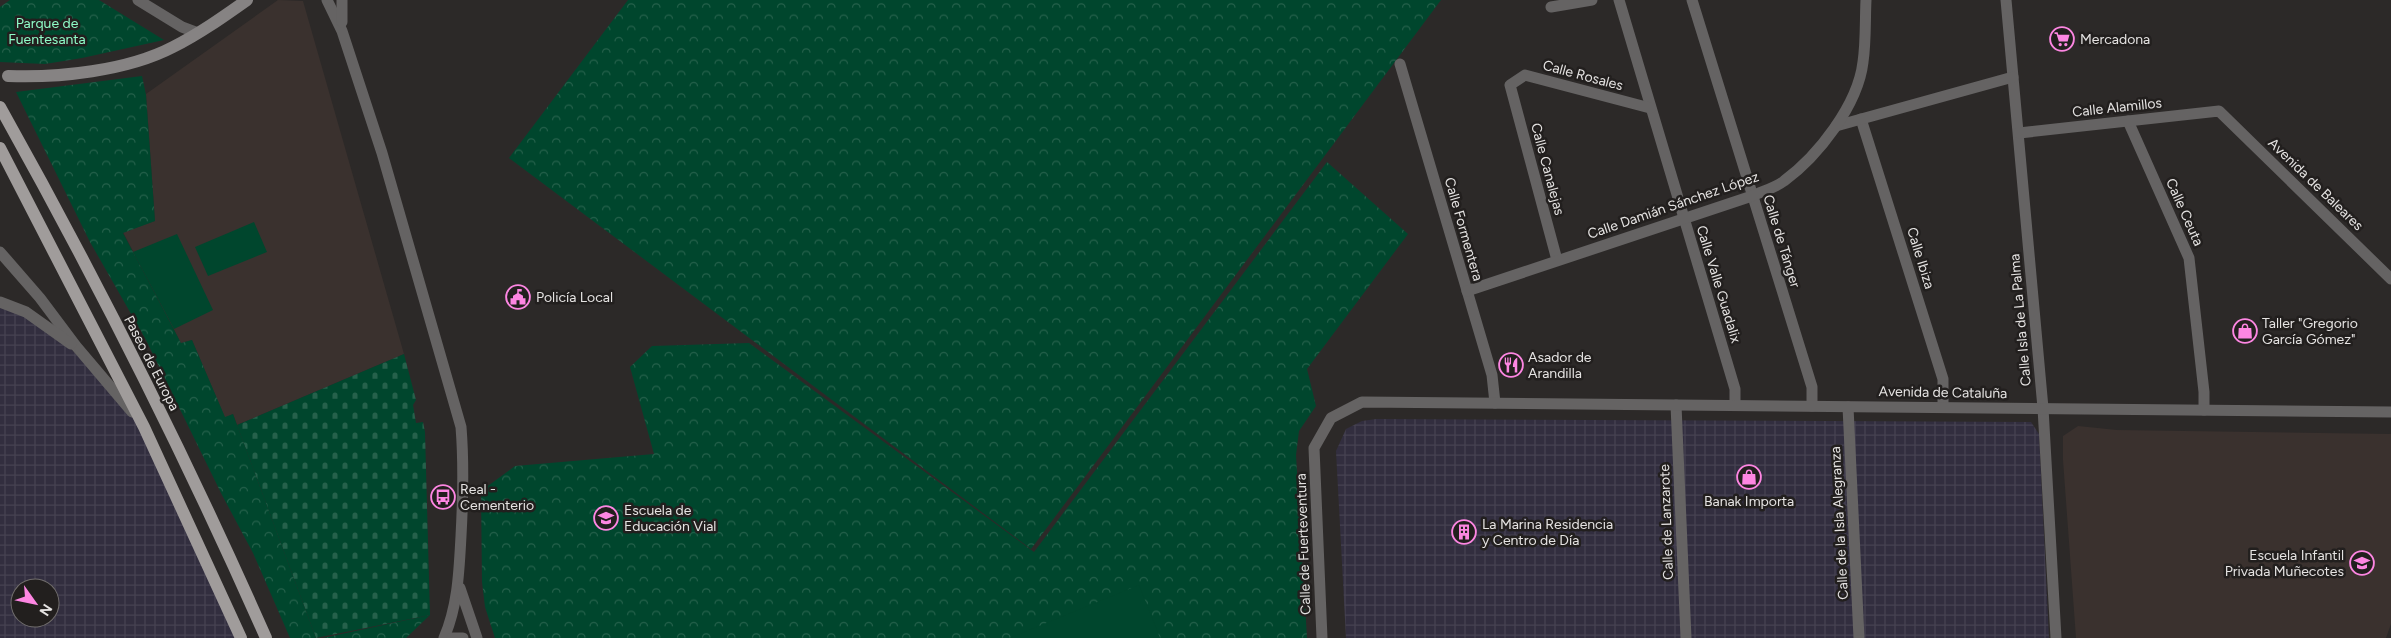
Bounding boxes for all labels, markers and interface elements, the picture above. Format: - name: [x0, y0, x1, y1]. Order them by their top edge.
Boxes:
- park label: Parque de Fuentesanta: [8, 15, 86, 48]
- supermarket icon: Mercadona: [2049, 26, 2075, 52]
- place label: Mercadona: [2080, 31, 2150, 48]
- street label: Calle Rosales: [1541, 57, 1625, 94]
- street label: Calle Alamillos: [2071, 94, 2163, 121]
- street label: Calle Canalejas: [1527, 121, 1568, 217]
- street label: Avenida de Baleares: [2265, 135, 2367, 234]
- street label: Calle Damián Sánchez López: [1585, 168, 1761, 243]
- street label: Calle Formentera: [1441, 175, 1486, 283]
- street label: Calle Ceuta: [2162, 176, 2207, 249]
- street label: Calle de Tánger: [1759, 193, 1804, 290]
- street label: Calle Valle Guadalix: [1693, 223, 1745, 345]
- street label: Calle Ibiza: [1903, 225, 1938, 291]
- street label: Calle Isla de La Palma: [2006, 253, 2035, 387]
- public building icon: Policía Local: [505, 284, 531, 310]
- place label: Policía Local: [536, 289, 613, 306]
- street label: Paseo de Europa: [120, 313, 183, 414]
- place label: Taller "Gregorio García Gómez": [2262, 315, 2358, 348]
- shop icon: Taller "Gregorio García Gómez": [2232, 318, 2258, 344]
- place label: Asador de Arandilla: [1528, 349, 1592, 382]
- restaurant icon: Asador de Arandilla: [1498, 352, 1524, 378]
- street label: Avenida de Cataluña: [1878, 383, 2007, 402]
- street label: Calle de la Isla Alegranza: [1827, 446, 1852, 600]
- street label: Calle de Lanzarote: [1656, 463, 1677, 580]
- shop icon: Banak Importa: [1736, 464, 1762, 490]
- street label: Calle de Fuerteventura: [1293, 473, 1314, 615]
- place label: Real - Cementerio: [460, 481, 534, 514]
- bus stop icon: Real - Cementerio: [430, 484, 456, 510]
- place label: Banak Importa: [1704, 493, 1794, 510]
- place label: Escuela de Educación Vial: [624, 502, 716, 535]
- school or university icon: Escuela de Educación Vial: [593, 505, 619, 531]
- place label: La Marina Residencia y Centro de Día: [1482, 516, 1613, 549]
- building icon: La Marina Residencia y Centro de Día: [1451, 519, 1477, 545]
- place label: Escuela Infantil Privada Muñecotes: [2225, 547, 2344, 580]
- school or university icon: Escuela Infantil Privada Muñecotes: [2349, 550, 2375, 576]
- north arrow: [10, 578, 60, 628]
- text: N: [35, 601, 56, 619]

